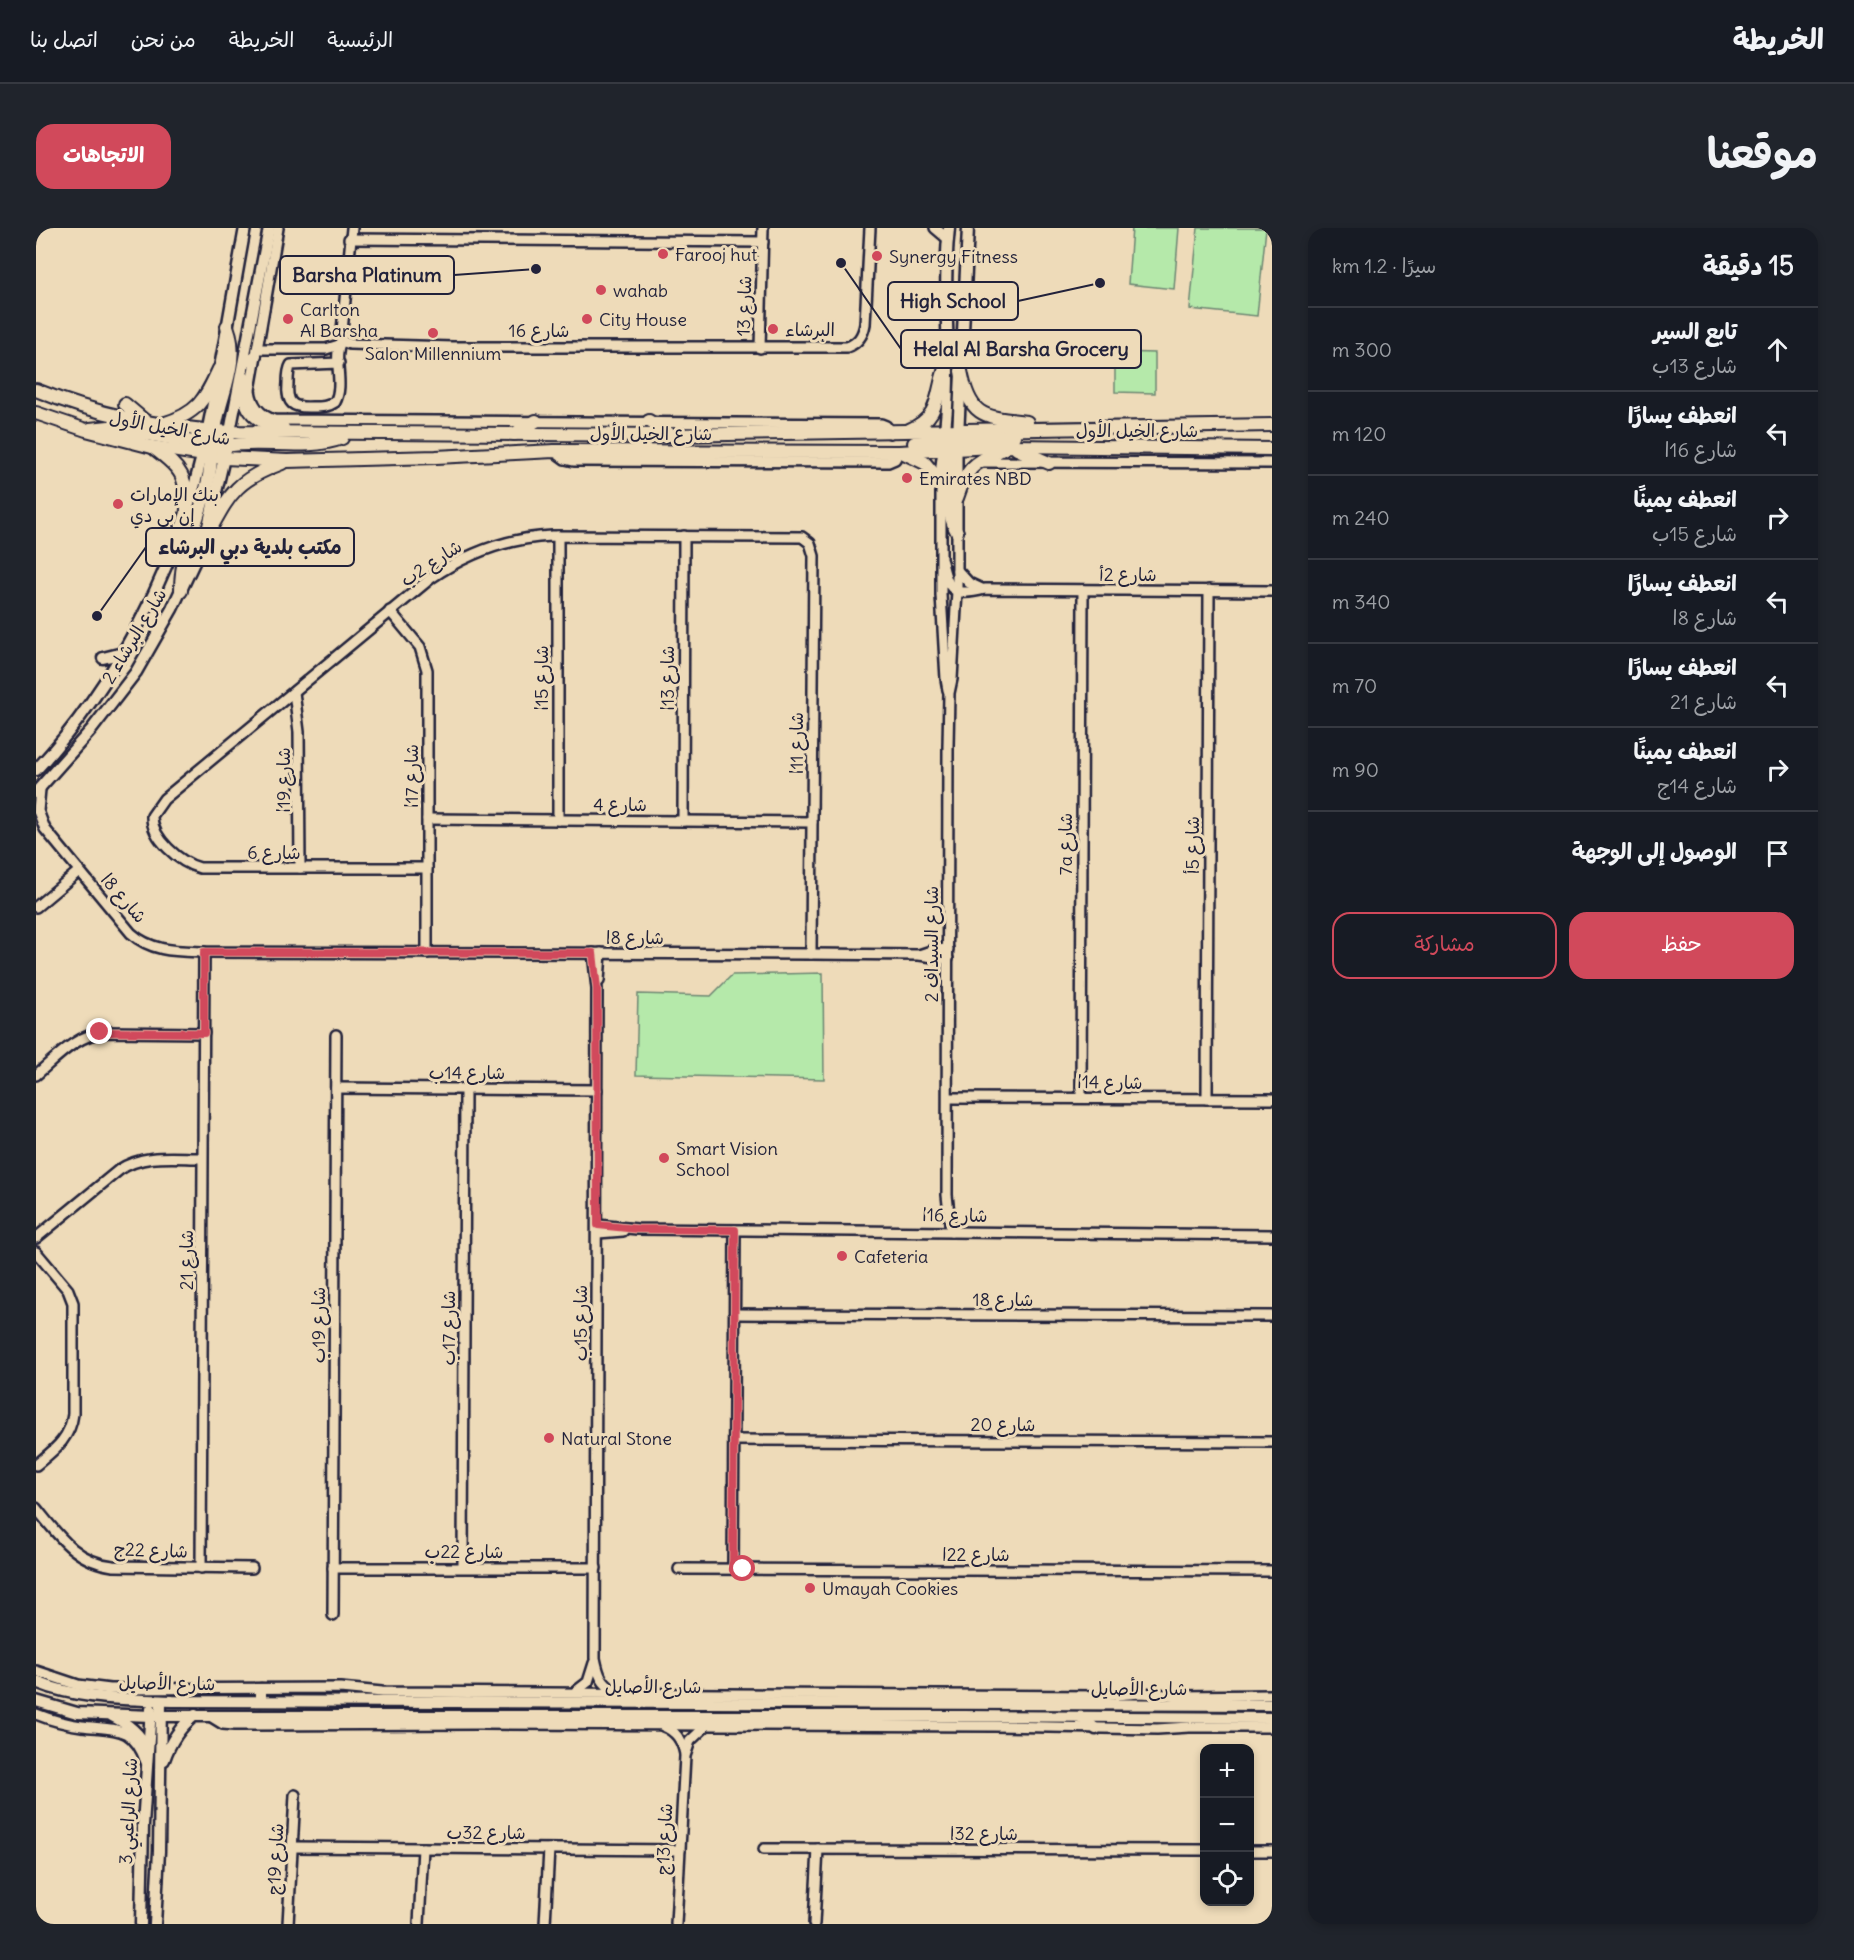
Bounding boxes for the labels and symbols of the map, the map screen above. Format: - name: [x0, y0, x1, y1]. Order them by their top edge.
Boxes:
- place label: Farooj hut: [675, 243, 757, 266]
- place label: Synergy Fitness: [889, 245, 1018, 268]
- marker: Farooj hut: [656, 247, 670, 261]
- marker: Synergy Fitness: [870, 249, 884, 263]
- callout: Barsha Platinum: [280, 256, 454, 294]
- text: Barsha Platinum: [292, 262, 442, 287]
- street label: شارع 13: [731, 275, 758, 337]
- place label: wahab: [613, 279, 668, 302]
- callout: High School: [888, 282, 1018, 320]
- marker: wahab: [594, 283, 608, 297]
- text: High School: [900, 288, 1006, 313]
- place label: Carlton Al Barsha: [300, 298, 378, 342]
- place label: City House: [599, 308, 687, 331]
- marker: Carlton Al Barsha: [281, 312, 295, 326]
- marker: City House: [580, 312, 594, 326]
- place label: البرشاء: [785, 318, 835, 341]
- street label: شارع 16: [509, 319, 569, 343]
- marker: البرشاء: [766, 322, 780, 336]
- marker: Salon Millennium: [426, 326, 440, 340]
- callout: Helal Al Barsha Grocery: [901, 330, 1141, 368]
- text: Helal Al Barsha Grocery: [913, 336, 1129, 361]
- place label: Salon Millennium: [365, 342, 502, 365]
- street label: شارع الخيل الأول: [107, 406, 232, 451]
- street label: شارع الخيل الأول: [1076, 419, 1198, 443]
- street label: شارع الخيل الأول: [590, 422, 712, 446]
- place label: Emirates NBD: [919, 467, 1032, 490]
- marker: Emirates NBD: [900, 471, 914, 485]
- place label: بنك الإمارات إن بي دي: [130, 483, 219, 532]
- marker: بنك الإمارات إن بي دي: [111, 497, 125, 511]
- callout: مكتب بلدية دبي البرشاء: [146, 528, 354, 566]
- text: مكتب بلدية دبي البرشاء: [158, 534, 342, 565]
- street label: شارع 2ب: [396, 535, 467, 592]
- street label: شارع 2أ: [1099, 563, 1157, 587]
- street label: شارع البرشاء 2: [96, 584, 172, 688]
- street label: شارع 15ا: [530, 645, 554, 711]
- street label: شارع 13ا: [656, 645, 680, 711]
- street label: شارع 11ا: [785, 712, 809, 774]
- street label: شارع 17ا: [400, 744, 424, 808]
- street label: شارع 19ا: [272, 747, 296, 813]
- street label: شارع 4: [593, 793, 647, 817]
- street label: 7a شارع: [1054, 813, 1078, 875]
- street label: شارع 5أ: [1181, 816, 1205, 874]
- street label: شارع 6: [247, 841, 301, 865]
- street label: شارع 8ا: [96, 869, 152, 928]
- street label: شارع السيداف 2: [920, 886, 944, 1002]
- street label: شارع 8ا: [606, 926, 664, 950]
- route end: [86, 1018, 112, 1044]
- street label: شارع 14ب: [429, 1061, 505, 1085]
- street label: شارع 14ا: [1077, 1070, 1143, 1095]
- place label: Smart Vision School: [676, 1137, 778, 1181]
- marker: Smart Vision School: [657, 1151, 671, 1165]
- street label: شارع 16ا: [922, 1203, 988, 1228]
- street label: شارع 21: [175, 1230, 199, 1290]
- place label: Cafeteria: [854, 1245, 928, 1268]
- marker: Cafeteria: [835, 1249, 849, 1263]
- street label: شارع 15ب: [569, 1285, 593, 1361]
- street label: شارع 19ب: [307, 1287, 331, 1363]
- street label: شارع 18: [973, 1288, 1033, 1312]
- street label: شارع 17ب: [437, 1290, 461, 1366]
- street label: شارع 20: [971, 1413, 1035, 1437]
- place label: Natural Stone: [561, 1427, 672, 1450]
- marker: Natural Stone: [542, 1431, 556, 1445]
- street label: شارع 22ج: [114, 1537, 188, 1564]
- street label: شارع 22ب: [425, 1540, 503, 1564]
- street label: شارع 22ا: [942, 1543, 1010, 1567]
- route start: [729, 1555, 755, 1581]
- place label: Umayah Cookies: [822, 1577, 958, 1600]
- marker: Umayah Cookies: [803, 1581, 817, 1595]
- street label: شارع الأصايل: [118, 1671, 216, 1696]
- street label: شارع الأصايل: [605, 1675, 701, 1699]
- street label: شارع الأصايل: [1091, 1677, 1187, 1701]
- street label: شارع الراعبي 3: [114, 1757, 147, 1865]
- street label: شارع 13ج: [651, 1803, 678, 1875]
- street label: شارع 32ب: [446, 1821, 526, 1845]
- street label: شارع 32ا: [950, 1822, 1018, 1846]
- street label: شارع 19ج: [262, 1823, 289, 1896]

